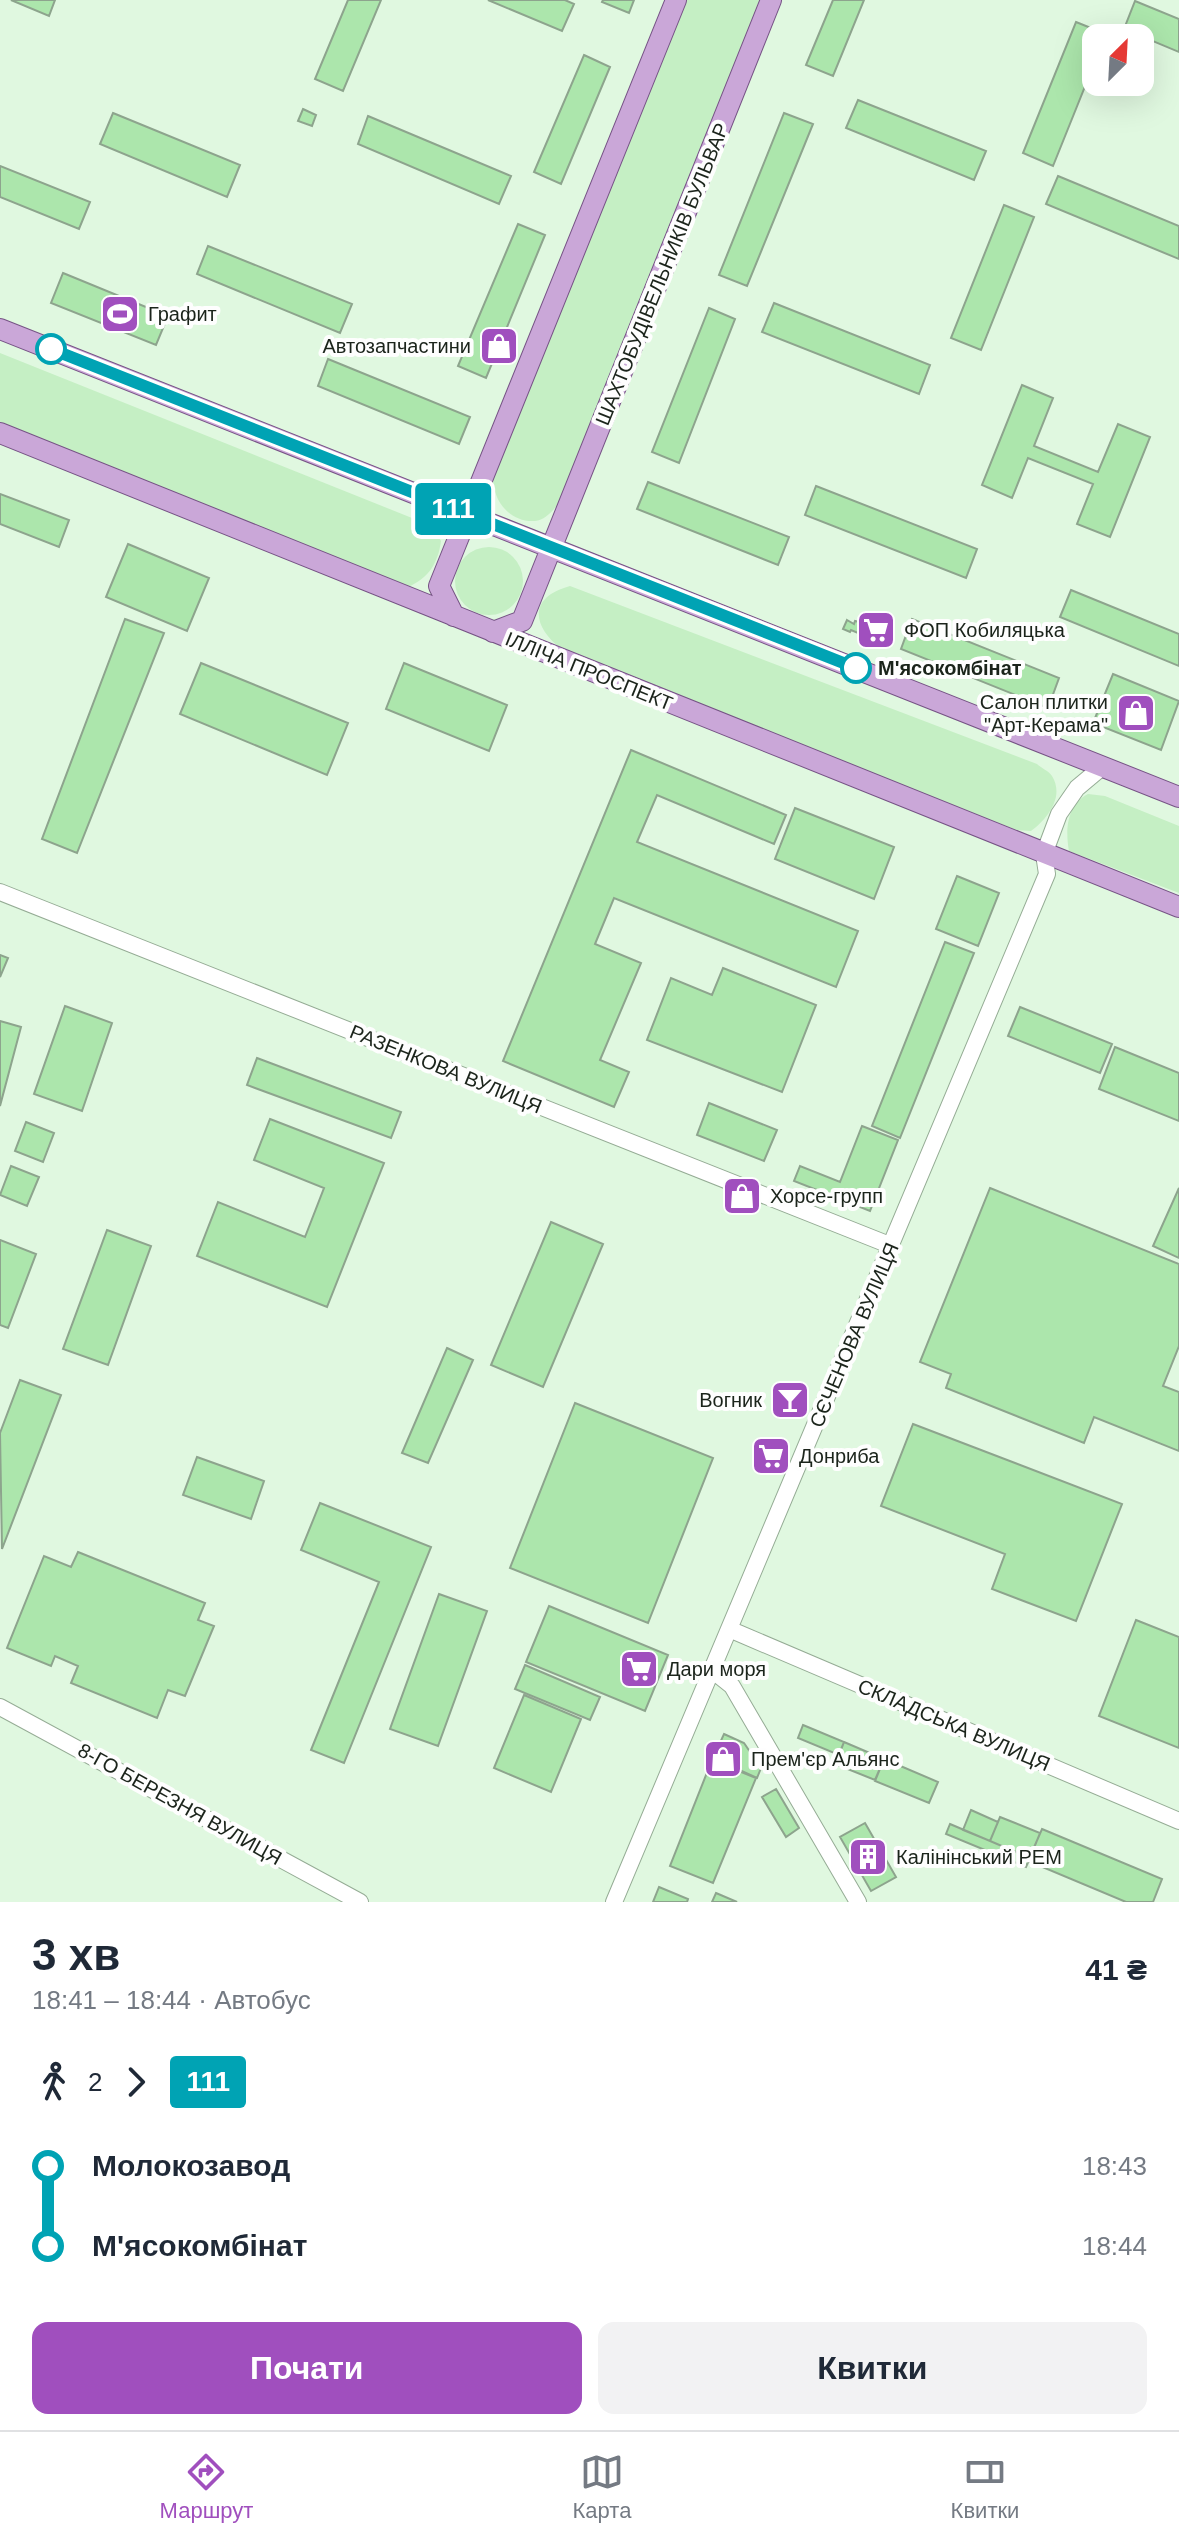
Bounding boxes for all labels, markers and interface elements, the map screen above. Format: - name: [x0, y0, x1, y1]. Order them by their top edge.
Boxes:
- north arrow: [1082, 24, 1154, 96]
- map controls: [1082, 24, 1154, 96]
- street label: ШАХТОБУДІВЕЛЬНИКІВ БУЛЬВАР: [591, 120, 733, 428]
- sports icon: Графит: [99, 293, 141, 335]
- place label: Графит: [148, 303, 217, 325]
- shop icon: Автозапчастини: [478, 325, 520, 367]
- unlabelled marker: [36, 334, 66, 364]
- place label: Автозапчастини: [322, 335, 471, 357]
- line badge: 111: [407, 483, 499, 535]
- text: 111: [431, 493, 475, 524]
- supermarket icon: ФОП Кобиляцька: [855, 609, 897, 651]
- place label: ФОП Кобиляцька: [904, 619, 1066, 641]
- street label: ІЛЛІЧА ПРОСПЕКТ: [502, 627, 676, 715]
- marker: М'ясокомбінат: [841, 653, 871, 683]
- place label: М'ясокомбінат: [878, 657, 1022, 679]
- place label: Салон плитки "Арт-Керама": [980, 691, 1108, 736]
- shop icon: Салон плитки "Арт-Керама": [1115, 692, 1157, 734]
- street label: РАЗЕНКОВА ВУЛИЦЯ: [347, 1020, 545, 1118]
- shop icon: Хорсе-групп: [721, 1175, 763, 1217]
- place label: Хорсе-групп: [770, 1185, 883, 1207]
- street label: СЄЧЕНОВА ВУЛИЦЯ: [805, 1239, 903, 1431]
- bar icon: Вогник: [769, 1379, 811, 1421]
- place label: Вогник: [699, 1389, 762, 1411]
- supermarket icon: Донриба: [750, 1435, 792, 1477]
- place label: Донриба: [799, 1445, 880, 1467]
- supermarket icon: Дари моря: [618, 1648, 660, 1690]
- place label: Дари моря: [667, 1658, 766, 1680]
- street label: СКЛАДСЬКА ВУЛИЦЯ: [855, 1675, 1053, 1775]
- shop icon: Прем'єр Альянс: [702, 1738, 744, 1780]
- street label: 8-ГО БЕРЕЗНЯ ВУЛИЦЯ: [74, 1739, 286, 1869]
- place label: Прем'єр Альянс: [751, 1748, 899, 1770]
- building icon: Калінінський РЕМ: [847, 1836, 889, 1878]
- place label: Калінінський РЕМ: [896, 1846, 1062, 1868]
- text: 3 хв: [32, 1930, 120, 1979]
- text: 41 ₴: [1085, 1953, 1147, 1986]
- text: 18:41 – 18:44 · Автобус: [32, 1985, 311, 2015]
- icon: walk: [32, 2060, 76, 2104]
- icon: forward: [114, 2060, 158, 2104]
- text: 111: [186, 2066, 230, 2097]
- text: 2: [88, 2067, 102, 2097]
- text: Молокозавод: [92, 2149, 290, 2182]
- text: 18:43: [1082, 2151, 1147, 2181]
- text: М'ясокомбінат: [92, 2229, 307, 2262]
- text: 18:44: [1082, 2231, 1147, 2261]
- button: Почати: [32, 2322, 582, 2414]
- button: Квитки: [598, 2322, 1147, 2414]
- tab: Маршрут: [160, 2450, 253, 2524]
- tab: Карта: [573, 2450, 631, 2524]
- tab: Квитки: [951, 2450, 1019, 2524]

